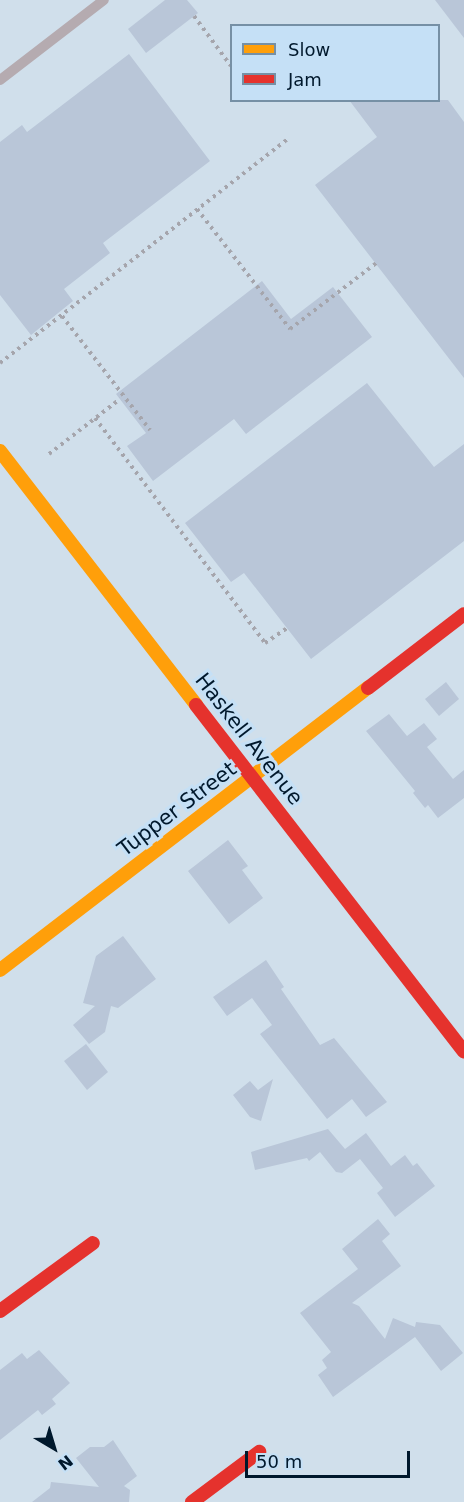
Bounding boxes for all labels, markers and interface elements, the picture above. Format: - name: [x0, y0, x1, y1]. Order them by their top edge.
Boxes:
- legend: [230, 24, 440, 102]
- text: Slow: [288, 39, 330, 60]
- text: Jam: [288, 69, 322, 90]
- street label: Haskell Avenue: [190, 668, 308, 810]
- street label: Tupper Street: [113, 756, 241, 862]
- north arrow: [24, 1418, 84, 1478]
- scale bar: [248, 1439, 413, 1477]
- text: N: [54, 1451, 77, 1474]
- text: 50 m: [256, 1451, 302, 1472]

